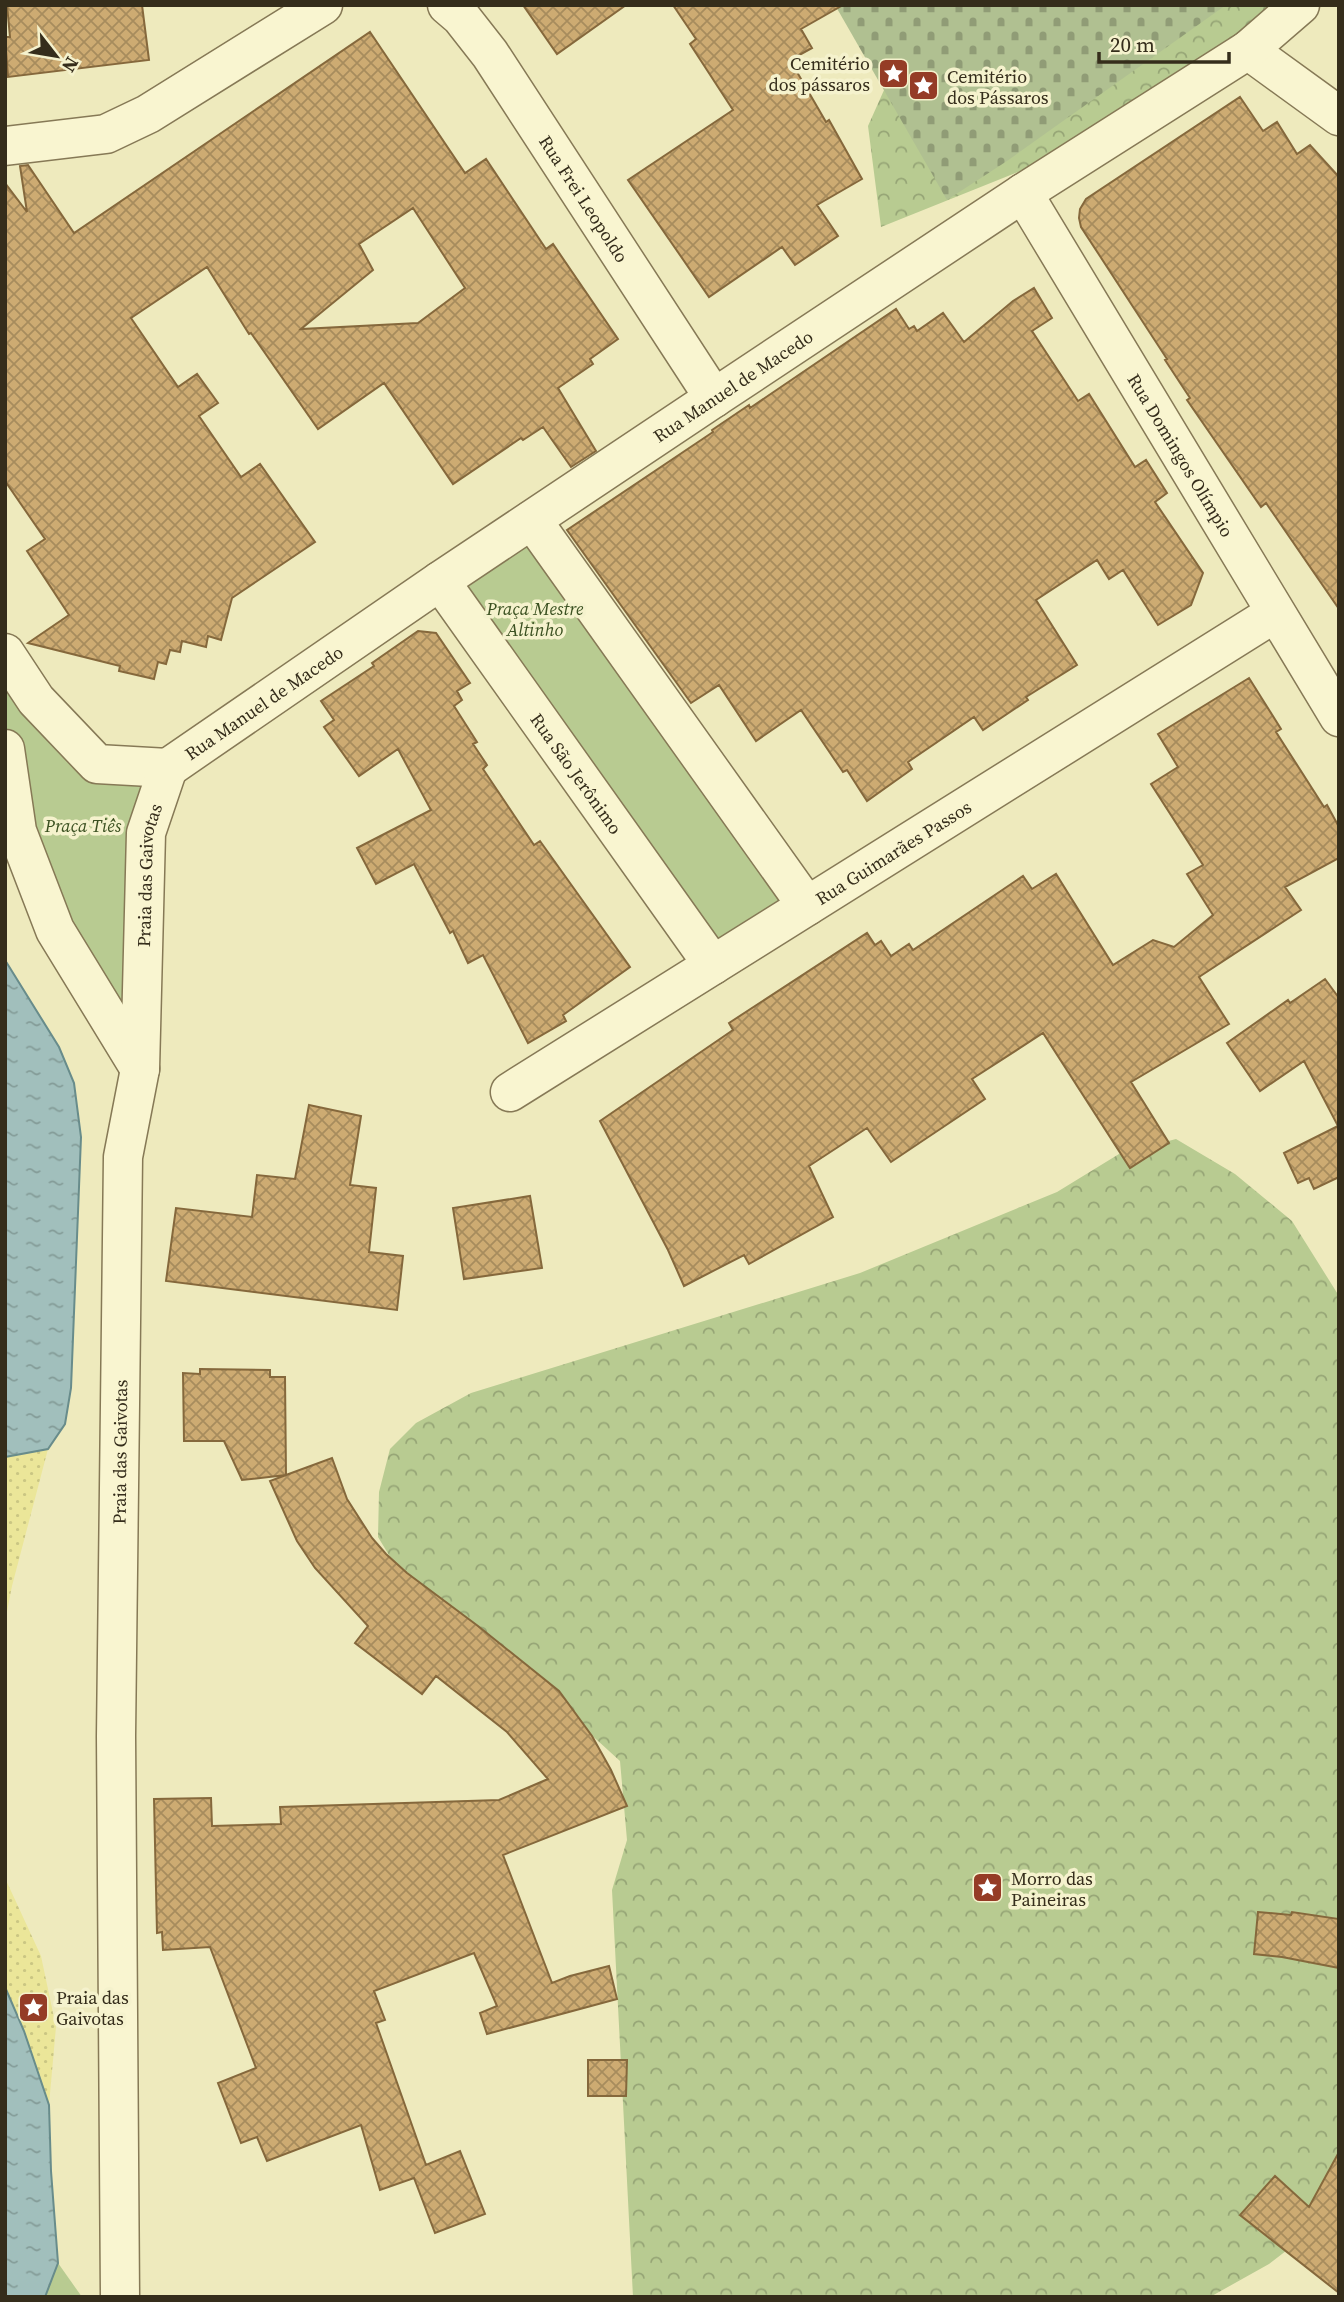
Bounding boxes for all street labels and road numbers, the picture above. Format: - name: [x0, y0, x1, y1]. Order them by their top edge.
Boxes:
- street label: Rua Frei Leopoldo: [534, 130, 635, 267]
- street label: Rua Manuel de Macedo: [648, 323, 818, 448]
- street label: Rua Domingos Olímpio: [1122, 369, 1240, 542]
- street label: Rua Manuel de Macedo: [180, 639, 348, 766]
- street label: Rua São Jerônimo: [525, 708, 628, 839]
- street label: Rua Guimarães Passos: [810, 794, 976, 910]
- street label: Praia das Gaivotas: [131, 800, 168, 947]
- street label: Praia das Gaivotas: [106, 1379, 133, 1525]

